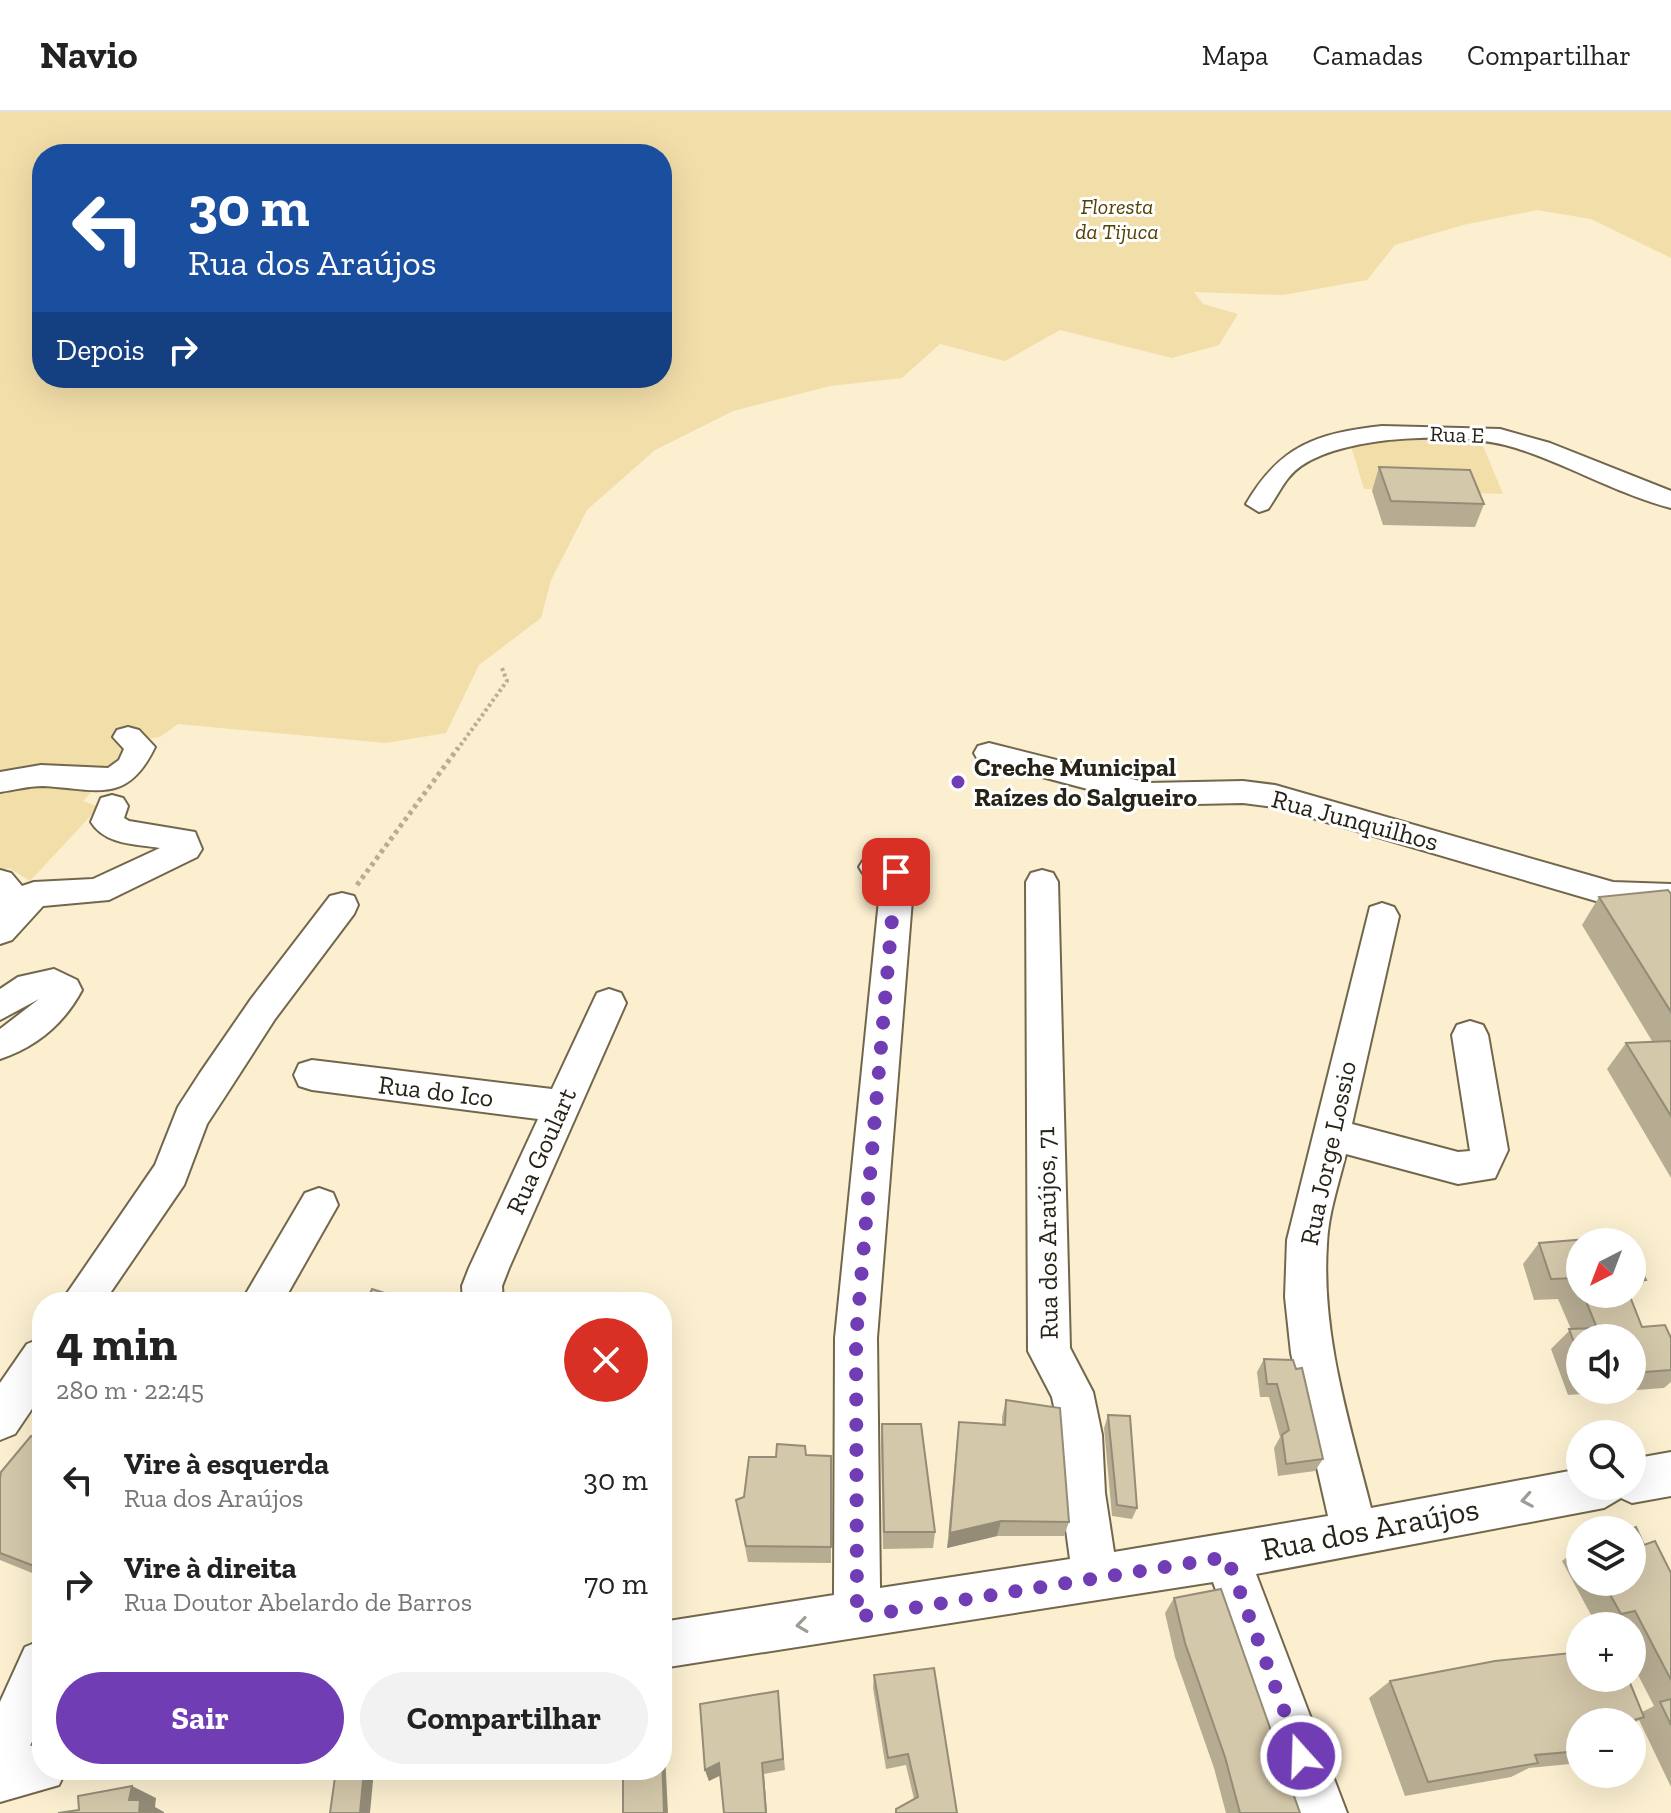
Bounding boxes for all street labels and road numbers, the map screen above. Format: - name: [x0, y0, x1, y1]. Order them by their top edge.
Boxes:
- street label: Rua E: [1429, 420, 1485, 449]
- street label: Rua Junquilhos: [1268, 782, 1442, 858]
- street label: Rua Jorge Lossio: [1293, 1058, 1363, 1248]
- street label: Rua do Ico: [377, 1068, 495, 1114]
- street label: Rua Goulart: [499, 1083, 583, 1219]
- street label: Rua dos Araújos, 71: [1029, 1126, 1065, 1340]
- street label: Rua dos Araújos: [1258, 1489, 1482, 1569]

